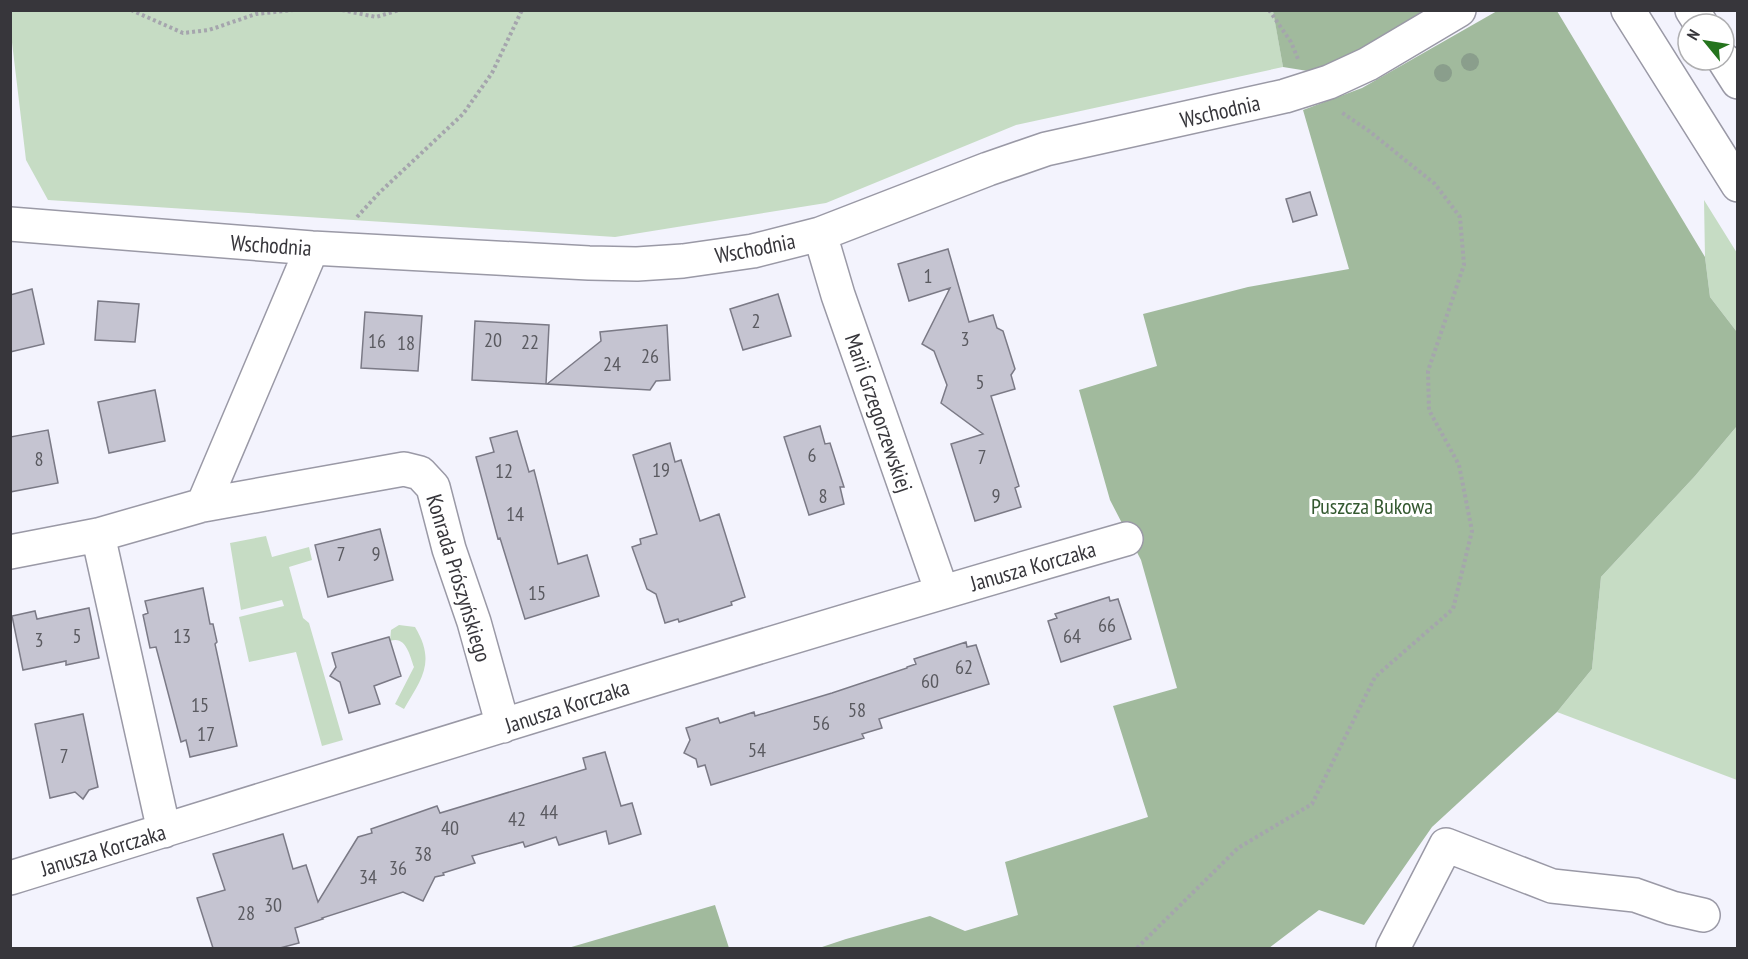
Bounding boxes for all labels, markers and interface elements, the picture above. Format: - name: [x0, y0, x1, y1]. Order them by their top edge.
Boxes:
- north arrow: [1676, 12, 1736, 72]
- text: N: [1682, 26, 1704, 43]
- street label: Wschodnia: [1177, 88, 1263, 134]
- street label: Wschodnia: [712, 227, 798, 269]
- street label: Wschodnia: [229, 228, 313, 262]
- house number: 1: [924, 263, 933, 289]
- house number: 2: [752, 308, 761, 334]
- house number: 3: [961, 326, 970, 352]
- house number: 20: [484, 327, 502, 353]
- house number: 16: [368, 328, 386, 354]
- house number: 22: [521, 329, 539, 355]
- house number: 18: [397, 330, 415, 356]
- street label: Marii Grzegorzewskiej: [839, 330, 919, 496]
- house number: 26: [641, 343, 659, 369]
- house number: 24: [603, 351, 621, 377]
- house number: 5: [976, 369, 985, 395]
- house number: 6: [808, 442, 817, 468]
- house number: 7: [978, 444, 987, 470]
- house number: 8: [35, 446, 44, 472]
- house number: 19: [652, 457, 670, 483]
- house number: 12: [495, 458, 513, 484]
- house number: 8: [819, 483, 828, 509]
- house number: 9: [992, 483, 1001, 509]
- street label: Konrada Prószyńskiego: [420, 491, 498, 665]
- park label: Puszcza Bukowa: [1311, 492, 1433, 520]
- house number: 14: [506, 501, 524, 527]
- street label: Janusza Korczaka: [966, 535, 1099, 598]
- house number: 7: [337, 541, 346, 567]
- house number: 9: [372, 541, 381, 567]
- house number: 15: [528, 580, 546, 606]
- house number: 66: [1098, 612, 1116, 638]
- house number: 5: [73, 623, 82, 649]
- house number: 13: [173, 623, 191, 649]
- house number: 64: [1063, 623, 1081, 649]
- house number: 3: [35, 627, 44, 653]
- house number: 62: [955, 654, 973, 680]
- house number: 60: [921, 668, 939, 694]
- street label: Janusza Korczaka: [500, 673, 633, 740]
- house number: 15: [191, 692, 209, 718]
- house number: 58: [848, 697, 866, 723]
- house number: 56: [812, 710, 830, 736]
- house number: 17: [197, 721, 215, 747]
- house number: 54: [748, 737, 766, 763]
- house number: 7: [60, 743, 69, 769]
- house number: 44: [540, 799, 558, 825]
- house number: 42: [508, 806, 526, 832]
- house number: 40: [441, 815, 459, 841]
- street label: Janusza Korczaka: [36, 818, 169, 883]
- house number: 38: [414, 841, 432, 867]
- house number: 36: [389, 855, 407, 881]
- house number: 34: [359, 864, 377, 890]
- house number: 30: [264, 892, 282, 918]
- house number: 28: [237, 900, 255, 926]

